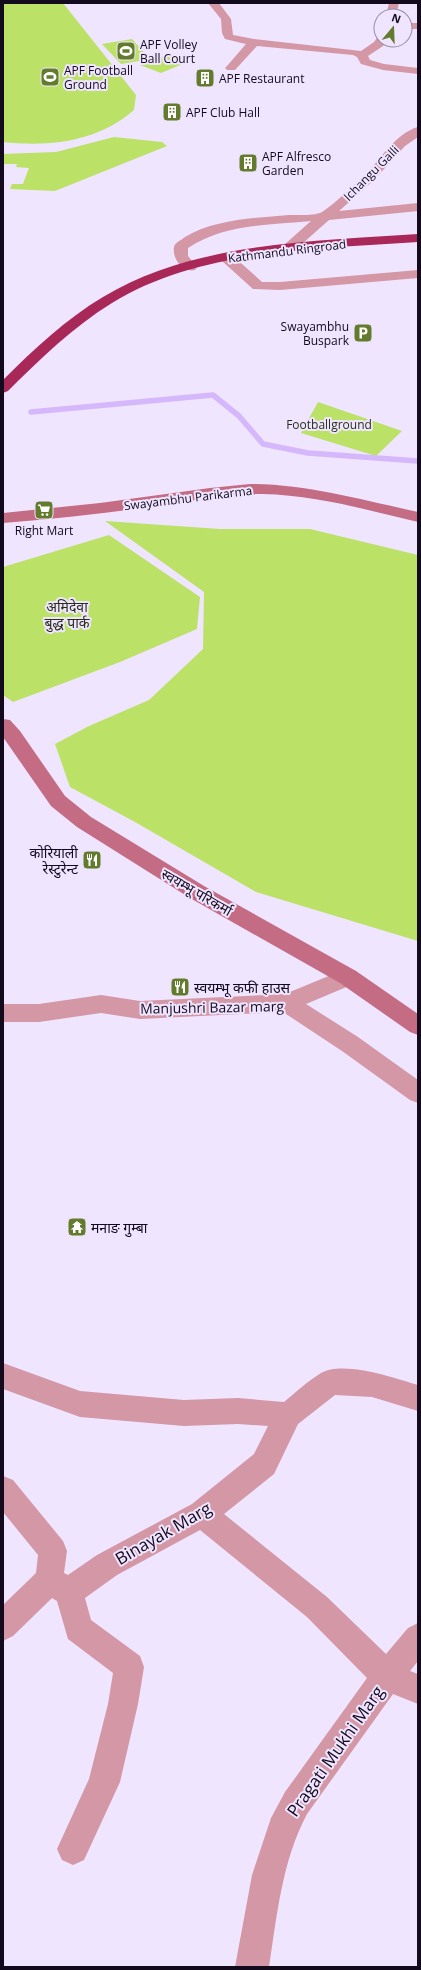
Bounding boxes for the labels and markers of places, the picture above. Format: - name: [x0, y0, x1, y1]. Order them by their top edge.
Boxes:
- place label: APF Volley Ball Court: [140, 36, 198, 67]
- sports icon: APF Volley Ball Court: [115, 40, 137, 62]
- place label: APF Football Ground: [64, 62, 133, 93]
- sports icon: APF Football Ground: [39, 66, 61, 88]
- building icon: APF Restaurant: [194, 67, 216, 89]
- place label: APF Restaurant: [219, 70, 305, 87]
- building icon: APF Club Hall: [161, 101, 183, 123]
- place label: APF Club Hall: [186, 104, 260, 121]
- place label: APF Alfresco Garden: [262, 148, 331, 179]
- building icon: APF Alfresco Garden: [237, 152, 259, 174]
- place label: Swayambhu Buspark: [281, 318, 350, 349]
- parking icon: Swayambhu Buspark: [352, 322, 374, 344]
- supermarket icon: Right Mart: [33, 499, 55, 521]
- place label: Right Mart: [15, 522, 73, 539]
- place label: कोरियाली रेस्टुरेन्ट: [29, 843, 79, 879]
- restaurant icon: कोरियाली रेस्टुरेन्ट: [81, 849, 103, 871]
- restaurant icon: स्वयम्भू कफी हाउस: [169, 976, 191, 998]
- place label: स्वयम्भू कफी हाउस: [194, 978, 291, 998]
- temple icon: मनाङ गुम्बा: [66, 1216, 88, 1238]
- place label: मनाङ गुम्बा: [91, 1218, 148, 1238]

